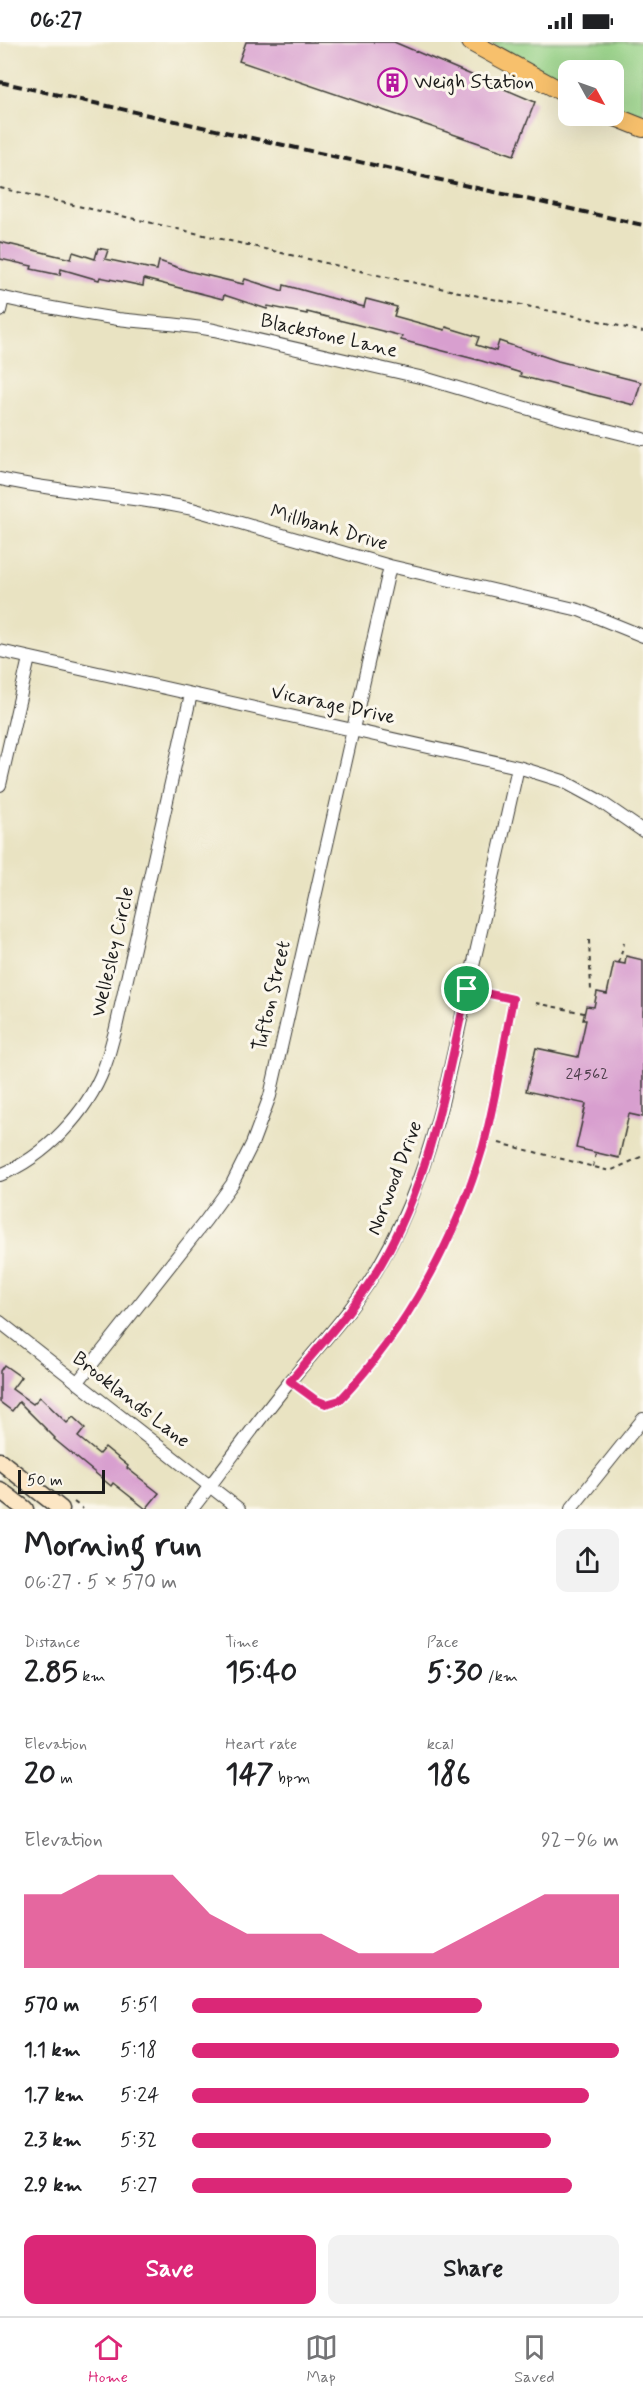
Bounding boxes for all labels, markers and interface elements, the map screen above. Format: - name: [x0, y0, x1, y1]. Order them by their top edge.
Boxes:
- text: 06:27: [30, 7, 82, 35]
- north arrow: [558, 60, 624, 126]
- map controls: [558, 60, 624, 126]
- building icon: Weigh Station: [377, 66, 409, 98]
- place label: Weigh Station: [414, 69, 534, 96]
- street label: Blackstone Lane: [258, 307, 400, 365]
- street label: Millbank Drive: [267, 498, 391, 558]
- street label: Vicarage Drive: [268, 679, 398, 731]
- street label: Wellesley Circle: [85, 884, 141, 1020]
- street label: Tufton Street: [246, 938, 298, 1054]
- pin: [441, 963, 492, 1014]
- icon: arrive: [450, 972, 483, 1005]
- house number: 24562: [565, 1064, 609, 1085]
- street label: Norwood Drive: [361, 1117, 429, 1239]
- street label: Brooklands Lane: [67, 1346, 195, 1454]
- scale bar: [18, 1467, 105, 1494]
- text: 50 m: [27, 1470, 63, 1491]
- text: Morning run: [24, 1524, 202, 1568]
- button: share: [556, 1529, 619, 1592]
- text: 06:27 · 5 × 570 m: [24, 1569, 177, 1596]
- text: Distance: [24, 1632, 80, 1653]
- text: Time: [225, 1632, 259, 1653]
- text: Pace: [427, 1632, 459, 1653]
- text: 2.85: [24, 1653, 78, 1692]
- text: 15:40: [225, 1653, 297, 1692]
- text: 5:30: [427, 1653, 483, 1692]
- text: km: [78, 1666, 106, 1687]
- text: /km: [483, 1666, 518, 1687]
- text: Elevation: [24, 1734, 87, 1755]
- text: Heart rate: [225, 1734, 297, 1755]
- text: kcal: [427, 1734, 454, 1755]
- text: 20: [24, 1755, 56, 1794]
- text: 147: [225, 1755, 274, 1794]
- text: 186: [427, 1755, 471, 1794]
- text: m: [56, 1768, 73, 1789]
- text: bpm: [274, 1768, 310, 1789]
- text: Elevation: [24, 1827, 103, 1854]
- text: 92–96 m: [541, 1827, 619, 1854]
- text: 570 m: [24, 1992, 79, 2019]
- text: 5:51: [120, 1992, 158, 2019]
- text: 1.1 km: [24, 2037, 81, 2064]
- text: 5:18: [120, 2037, 157, 2064]
- text: 1.7 km: [24, 2082, 84, 2109]
- text: 5:24: [120, 2082, 159, 2109]
- text: 2.3 km: [24, 2127, 82, 2154]
- text: 5:32: [120, 2127, 157, 2154]
- text: 2.9 km: [24, 2172, 82, 2199]
- text: 5:27: [120, 2172, 157, 2199]
- button: Save: [24, 2235, 316, 2304]
- button: Share: [328, 2235, 619, 2304]
- tab: Home: [88, 2331, 128, 2388]
- tab: Map: [305, 2331, 338, 2388]
- tab: Saved: [514, 2331, 555, 2388]

